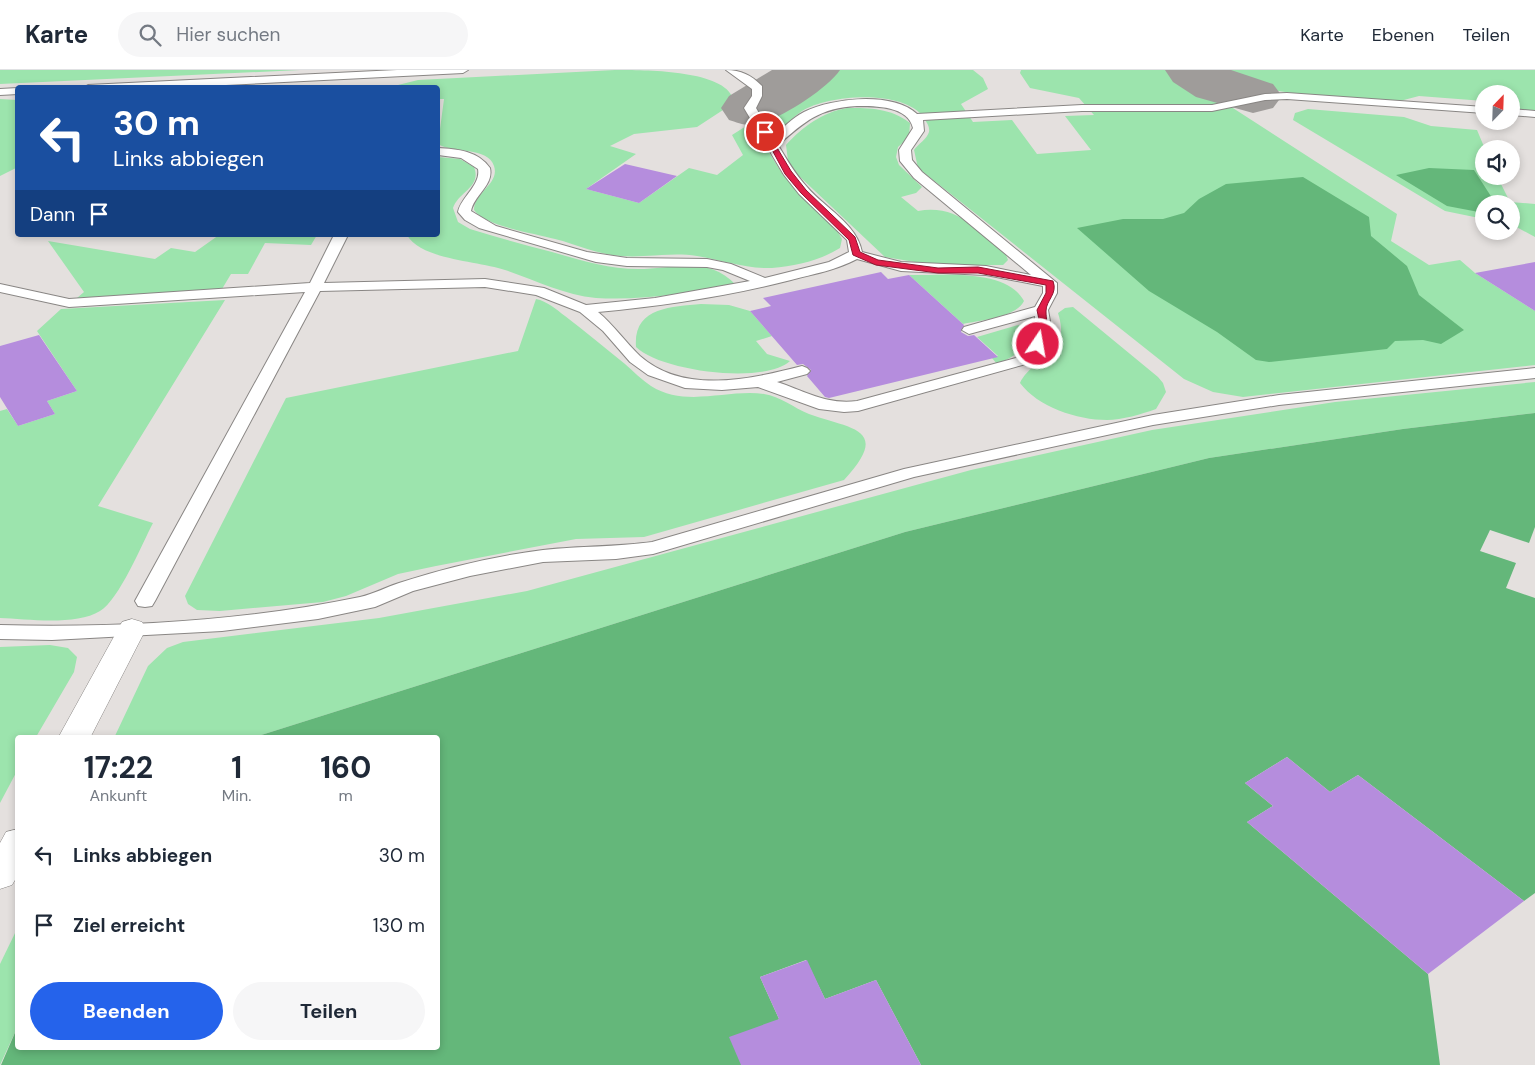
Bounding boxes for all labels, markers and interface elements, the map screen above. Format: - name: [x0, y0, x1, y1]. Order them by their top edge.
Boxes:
- search box: [118, 12, 468, 57]
- text: Karte: [25, 19, 88, 50]
- icon: search: [136, 21, 164, 49]
- text: Hier suchen: [176, 22, 281, 47]
- text: Karte: [1300, 23, 1344, 47]
- text: Ebenen: [1372, 23, 1434, 47]
- text: Teilen: [1462, 23, 1510, 47]
- north arrow: [1475, 85, 1520, 130]
- map controls: [1475, 85, 1520, 240]
- text: 30 m: [113, 100, 200, 146]
- icon: left: [30, 105, 95, 170]
- pin: [744, 111, 786, 153]
- icon: arrive: [751, 118, 779, 146]
- button: sound: [1475, 140, 1520, 185]
- text: Links abbiegen: [113, 144, 264, 173]
- button: search: [1475, 195, 1520, 240]
- icon: arrive: [85, 200, 113, 228]
- text: Dann: [30, 202, 75, 227]
- position arrow: [1011, 317, 1063, 369]
- text: 17:22: [84, 748, 153, 787]
- text: 1: [231, 748, 242, 787]
- text: 160: [320, 748, 371, 787]
- text: Ankunft: [89, 785, 147, 806]
- text: Min.: [222, 785, 251, 806]
- text: m: [339, 785, 353, 806]
- icon: left: [30, 841, 58, 869]
- text: Links abbiegen: [73, 843, 212, 868]
- text: 30 m: [379, 843, 425, 868]
- icon: arrive: [30, 911, 58, 939]
- text: Ziel erreicht: [73, 913, 185, 938]
- text: 130 m: [373, 913, 425, 938]
- button: Beenden: [30, 982, 223, 1040]
- button: Teilen: [233, 982, 425, 1040]

